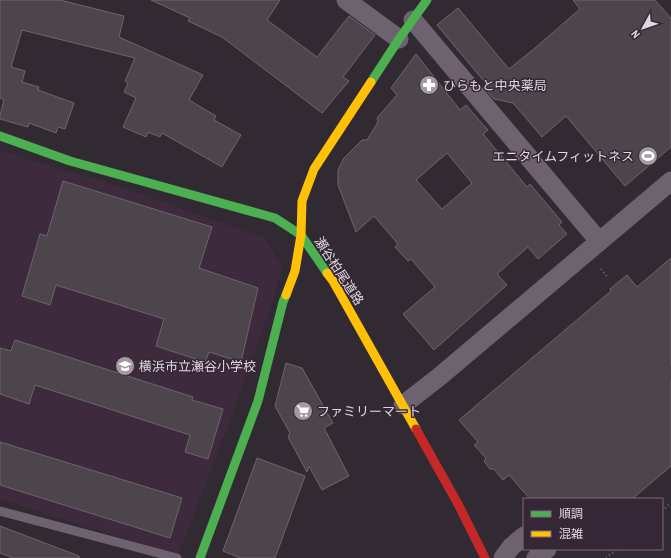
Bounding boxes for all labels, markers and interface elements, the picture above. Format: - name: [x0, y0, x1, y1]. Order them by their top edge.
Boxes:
- north arrow: [623, 8, 663, 48]
- text: N: [628, 27, 643, 41]
- pharmacy icon: ひらもと中央薬局: [418, 74, 440, 96]
- place label: ひらもと中央薬局: [443, 77, 547, 94]
- sports icon: エニタイムフィットネス: [637, 145, 659, 167]
- place label: エニタイムフィットネス: [492, 148, 634, 165]
- street label: 瀬谷柏尾道路: [311, 234, 367, 308]
- school or university icon: 横浜市立瀬谷小学校: [114, 355, 136, 377]
- place label: 横浜市立瀬谷小学校: [139, 358, 256, 375]
- supermarket icon: ファミリーマート: [292, 400, 314, 422]
- place label: ファミリーマート: [317, 403, 421, 420]
- legend: [523, 498, 663, 550]
- text: 順調: [559, 506, 583, 522]
- text: 混雑: [559, 526, 583, 542]

